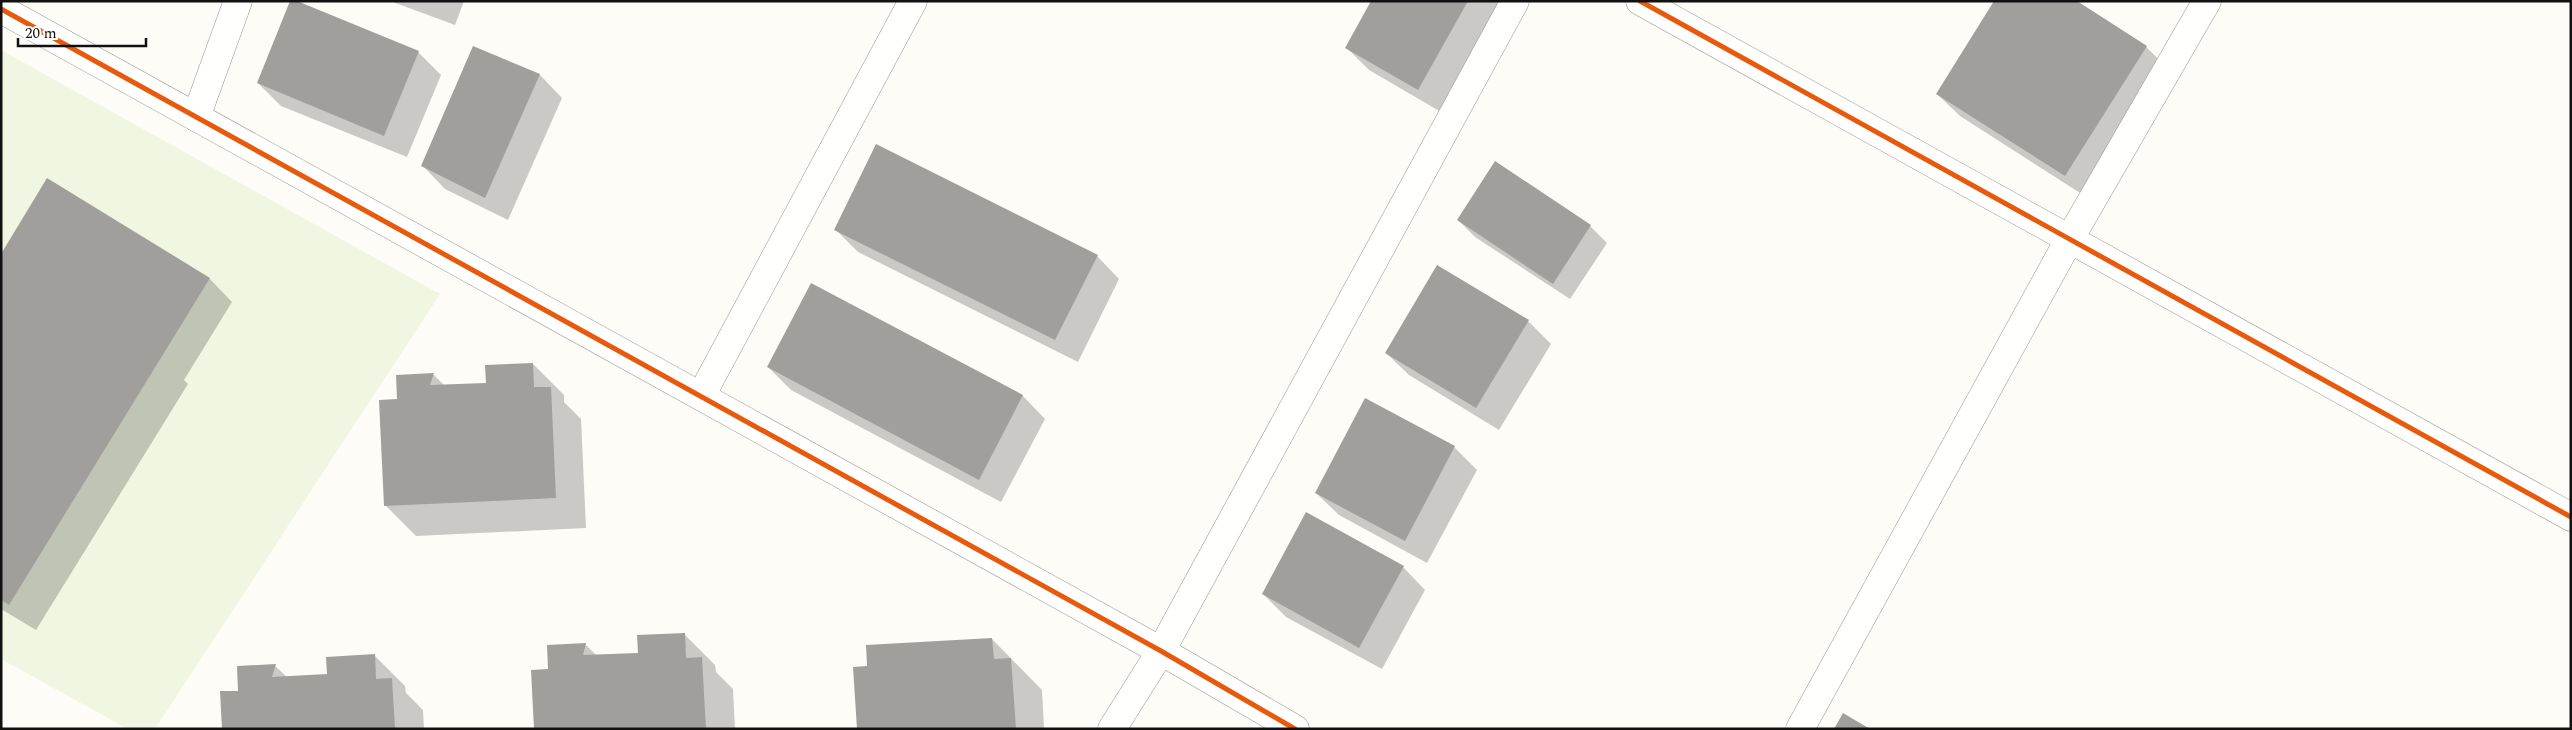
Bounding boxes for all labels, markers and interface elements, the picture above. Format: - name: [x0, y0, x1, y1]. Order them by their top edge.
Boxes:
- scale bar: [18, 15, 145, 47]
- text: 20 m: [25, 22, 57, 45]

